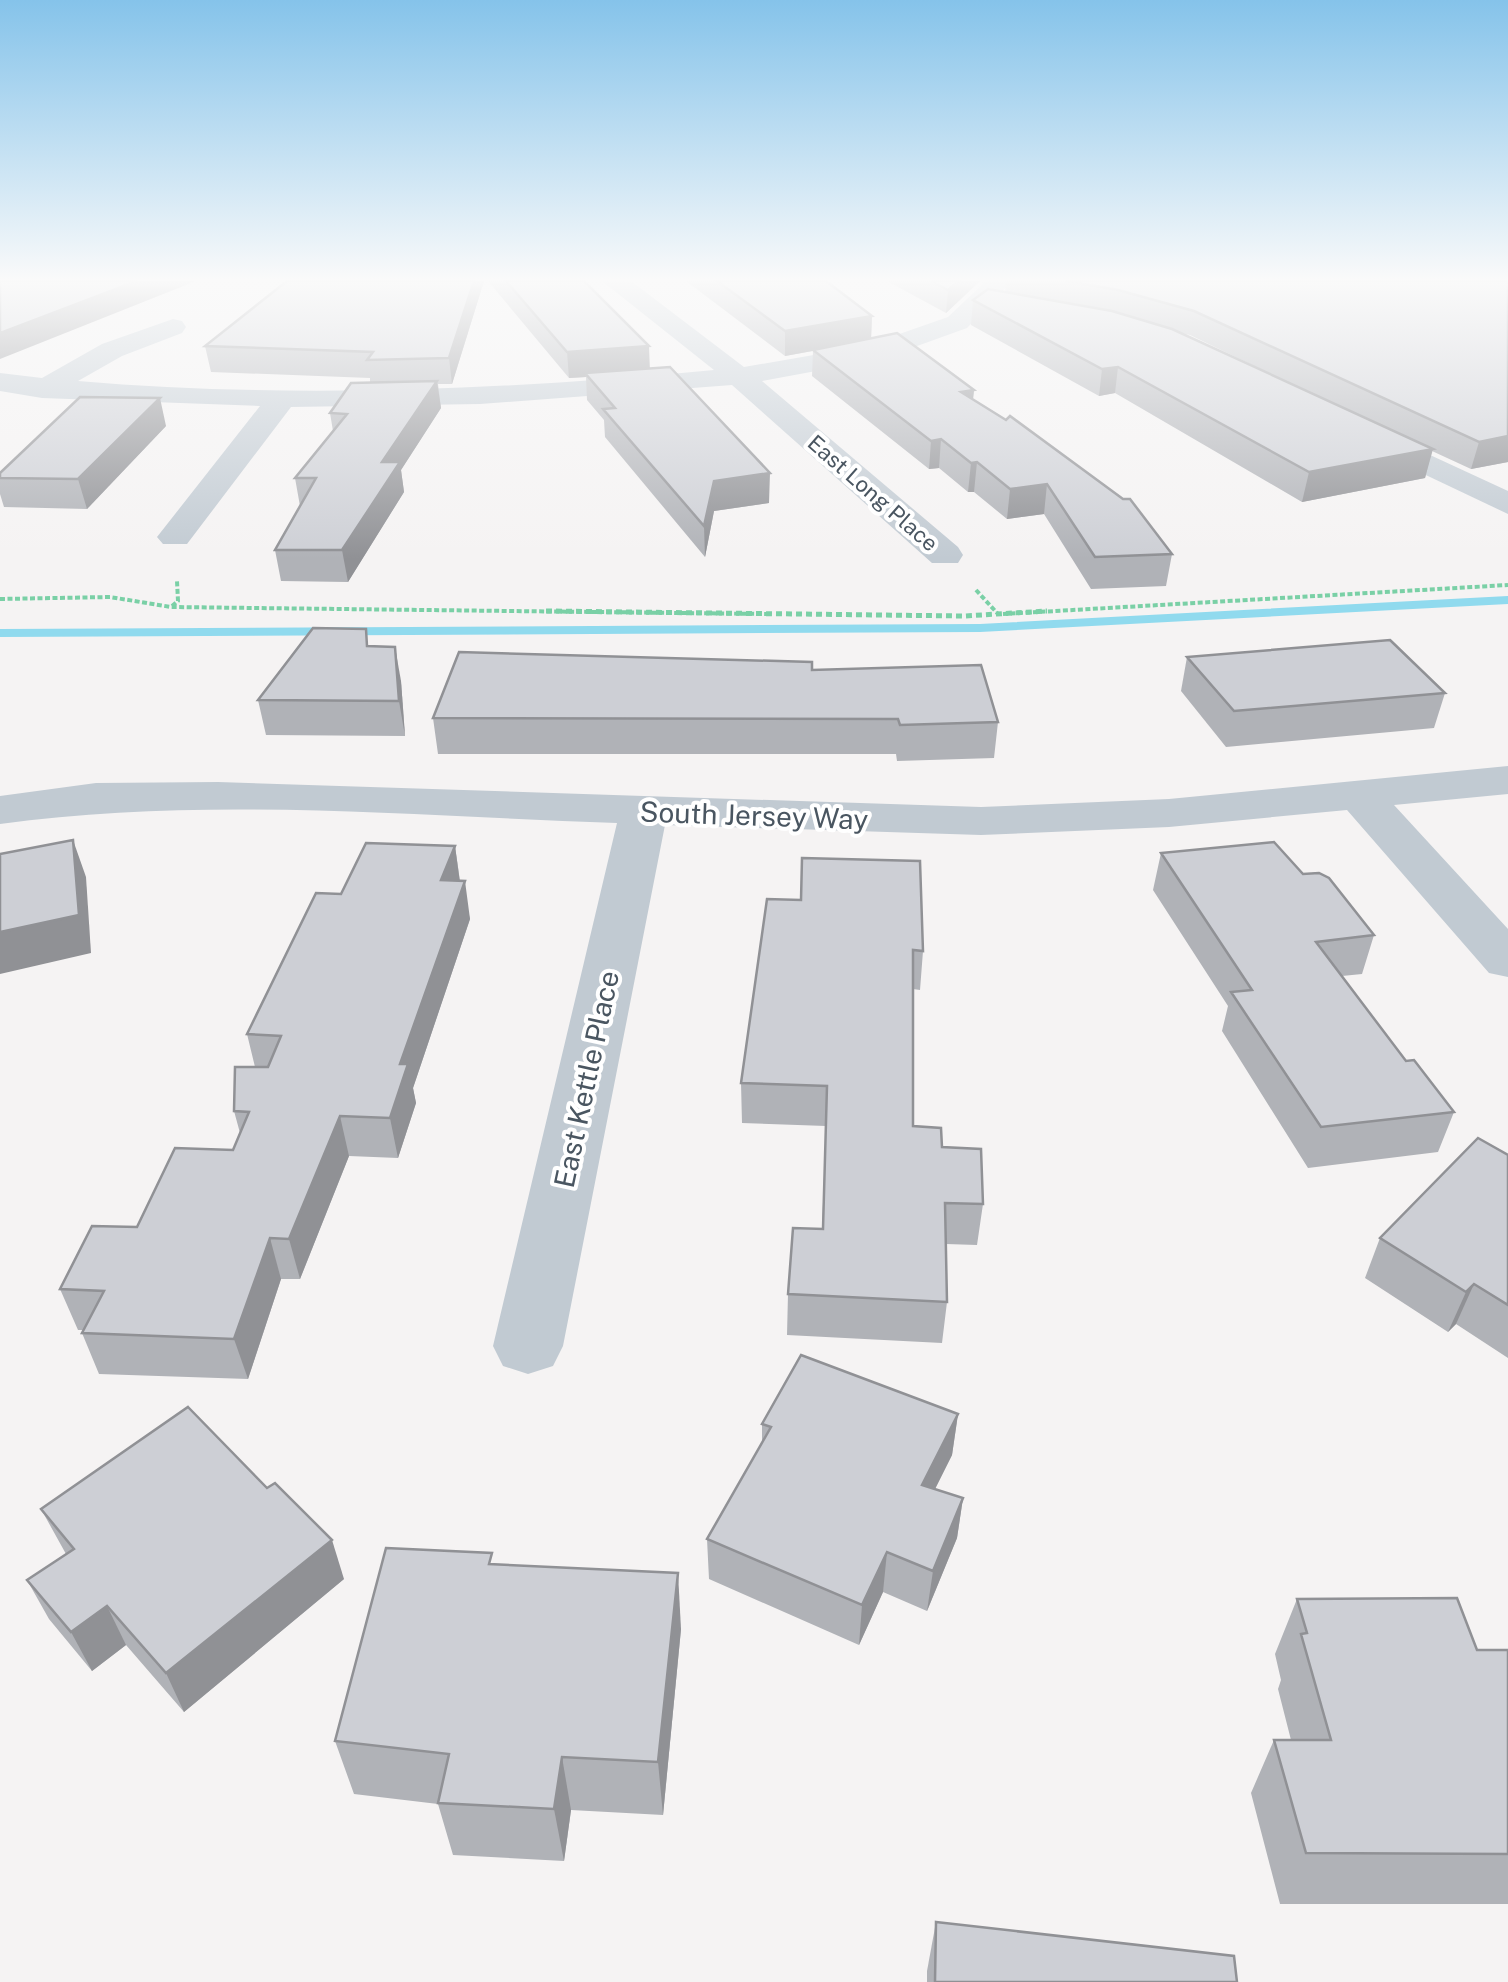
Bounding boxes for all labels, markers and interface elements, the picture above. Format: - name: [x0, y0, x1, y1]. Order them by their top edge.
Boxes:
- street label: East Long Place: [803, 429, 943, 557]
- street label: South Jersey Way: [639, 795, 869, 835]
- street label: East Kettle Place: [547, 968, 625, 1190]

